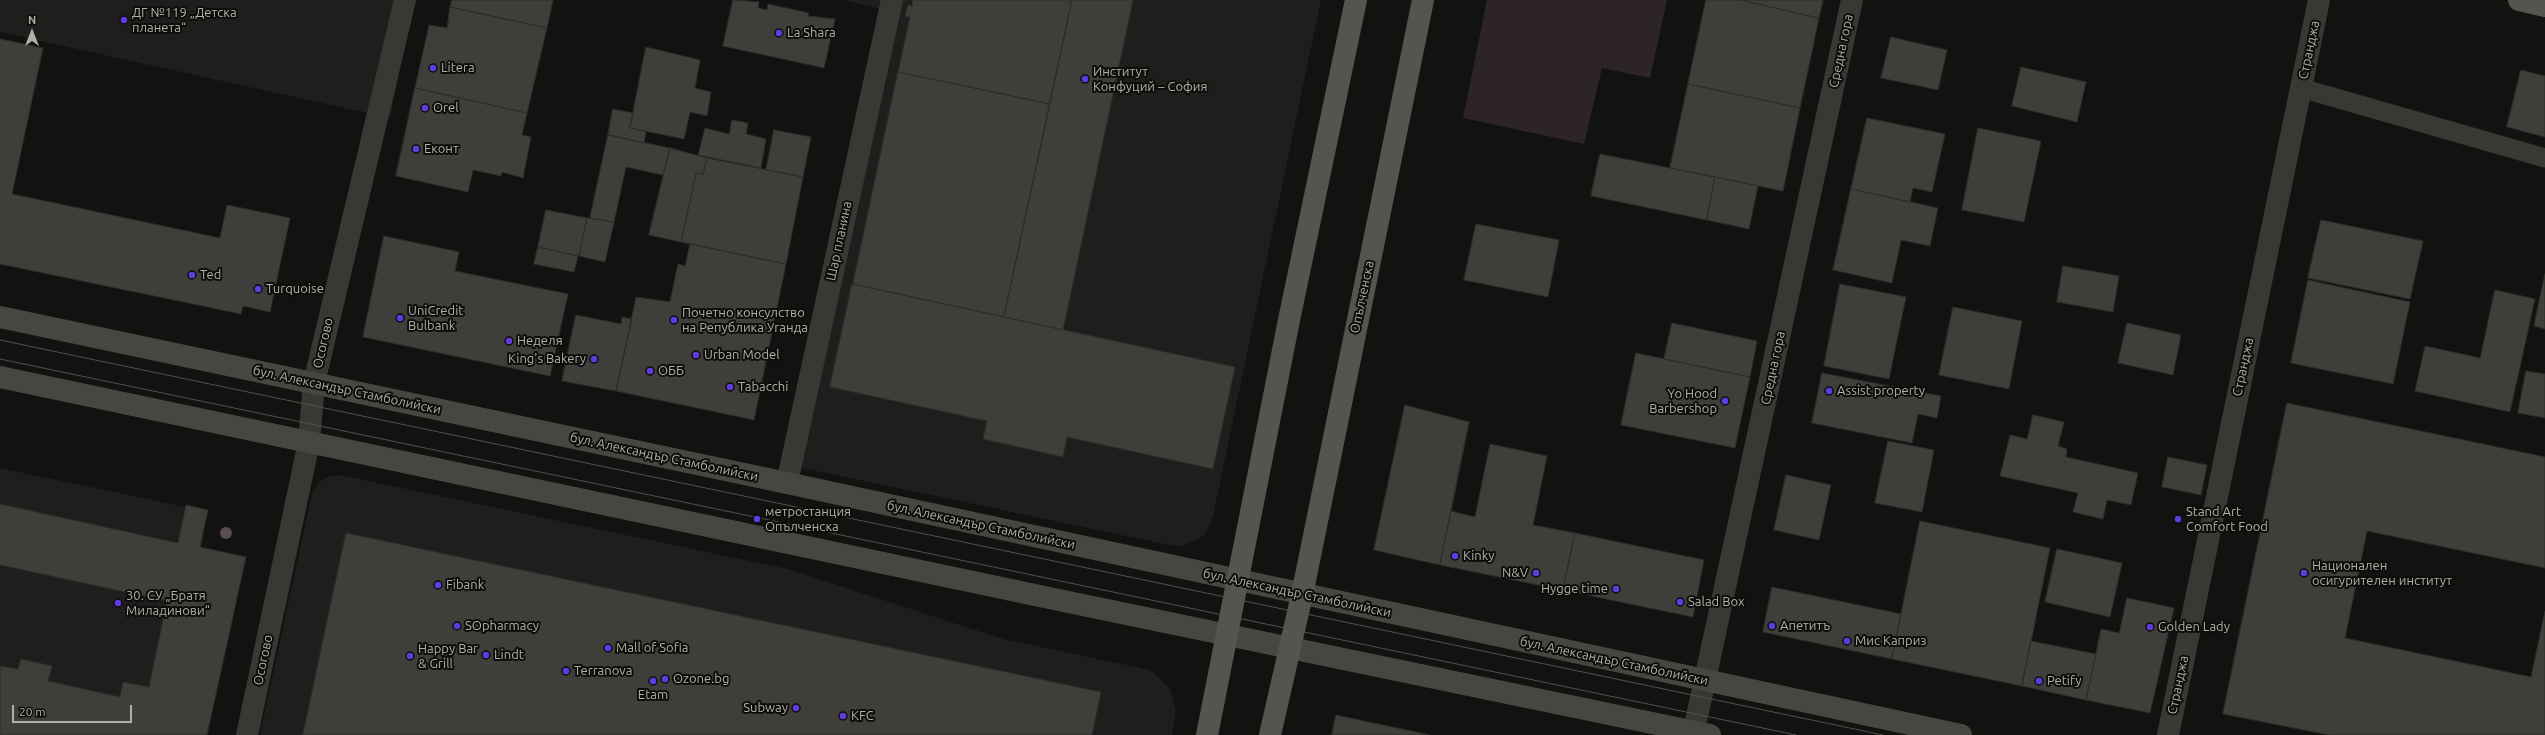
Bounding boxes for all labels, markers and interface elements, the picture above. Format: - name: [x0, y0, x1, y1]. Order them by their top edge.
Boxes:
- place label: ДГ №119 „Детска планета“: [132, 5, 237, 36]
- north arrow: [12, 12, 52, 52]
- street label: Средна гора: [1826, 13, 1856, 89]
- text: N: [28, 14, 36, 26]
- marker: ДГ №119 „Детска планета“: [119, 15, 129, 25]
- street label: Странджа: [2295, 19, 2323, 81]
- place label: La Shara: [787, 25, 836, 41]
- marker: La Shara: [774, 28, 784, 38]
- place label: Litera: [441, 60, 475, 76]
- marker: Litera: [428, 63, 438, 73]
- place label: Институт Конфуций – София: [1093, 64, 1208, 95]
- marker: Институт Конфуций – София: [1080, 74, 1090, 84]
- place label: Orel: [433, 100, 459, 116]
- marker: Orel: [420, 103, 430, 113]
- place label: Еконт: [424, 141, 459, 157]
- marker: Еконт: [411, 144, 421, 154]
- street label: Шар планина: [823, 200, 855, 282]
- street label: Опълченска: [1347, 259, 1377, 335]
- place label: Ted: [200, 267, 221, 283]
- marker: Ted: [187, 270, 197, 280]
- place label: Turquoise: [266, 281, 324, 297]
- marker: Turquoise: [253, 284, 263, 294]
- place label: UniCredit Bulbank: [408, 303, 463, 334]
- place label: Почетно консулство на Република Уганда: [682, 305, 808, 336]
- marker: UniCredit Bulbank: [395, 313, 405, 323]
- marker: Почетно консулство на Република Уганда: [669, 315, 679, 325]
- street label: Осогово: [310, 316, 336, 370]
- street label: Средна гора: [1758, 330, 1788, 406]
- place label: Неделя: [517, 333, 563, 349]
- marker: Неделя: [504, 336, 514, 346]
- street label: Странджа: [2229, 336, 2257, 398]
- place label: Urban Model: [704, 347, 780, 363]
- marker: Urban Model: [691, 350, 701, 360]
- place label: King's Bakery: [508, 351, 586, 367]
- marker: King's Bakery: [589, 354, 599, 364]
- street label: бул. Александър Стамболийски: [252, 362, 442, 418]
- place label: ОББ: [658, 363, 684, 379]
- marker: ОББ: [645, 366, 655, 376]
- place label: Tabacchi: [738, 379, 788, 395]
- marker: Tabacchi: [725, 382, 735, 392]
- place label: Assist property: [1837, 383, 1925, 399]
- place label: Yo Hood Barbershop: [1649, 386, 1717, 417]
- marker: Assist property: [1824, 386, 1834, 396]
- marker: Yo Hood Barbershop: [1720, 396, 1730, 406]
- street label: бул. Александър Стамболийски: [569, 429, 759, 485]
- street label: бул. Александър Стамболийски: [886, 497, 1076, 553]
- place label: метростанция Опълченска: [765, 504, 851, 535]
- place label: Stand Art Comfort Food: [2186, 504, 2268, 535]
- marker: метростанция Опълченска: [752, 514, 762, 524]
- marker: Stand Art Comfort Food: [2173, 514, 2183, 524]
- place label: Kinky: [1463, 548, 1495, 564]
- marker: Kinky: [1450, 551, 1460, 561]
- place label: Национален осигурителен институт: [2312, 558, 2452, 589]
- street label: бул. Александър Стамболийски: [1202, 565, 1392, 621]
- place label: N&V: [1502, 565, 1528, 581]
- marker: N&V: [1531, 568, 1541, 578]
- marker: Национален осигурителен институт: [2299, 568, 2309, 578]
- place label: Fibank: [446, 577, 484, 593]
- marker: Fibank: [433, 580, 443, 590]
- place label: Hygge time: [1541, 581, 1608, 597]
- marker: Hygge time: [1611, 584, 1621, 594]
- place label: 30. СУ „Братя Миладинови“: [126, 588, 210, 619]
- place label: Salad Box: [1688, 594, 1744, 610]
- marker: Salad Box: [1675, 597, 1685, 607]
- marker: 30. СУ „Братя Миладинови“: [113, 598, 123, 608]
- place label: SOpharmacy: [465, 618, 539, 634]
- place label: Апетитъ: [1780, 618, 1830, 634]
- place label: Golden Lady: [2158, 619, 2230, 635]
- marker: SOpharmacy: [452, 621, 462, 631]
- marker: Апетитъ: [1767, 621, 1777, 631]
- marker: Golden Lady: [2145, 622, 2155, 632]
- street label: Осогово: [250, 633, 276, 687]
- street label: бул. Александър Стамболийски: [1519, 633, 1709, 689]
- place label: Мис Каприз: [1855, 633, 1927, 649]
- marker: Мис Каприз: [1842, 636, 1852, 646]
- place label: Mall of Sofia: [616, 640, 689, 656]
- place label: Happy Bar & Grill: [418, 641, 478, 672]
- marker: Mall of Sofia: [603, 643, 613, 653]
- place label: Lindt: [494, 647, 524, 663]
- marker: Lindt: [481, 650, 491, 660]
- marker: Happy Bar & Grill: [405, 651, 415, 661]
- street label: Странджа: [2164, 654, 2192, 716]
- place label: Terranova: [574, 663, 632, 679]
- marker: Terranova: [561, 666, 571, 676]
- place label: Ozone.bg: [673, 671, 729, 687]
- place label: Petify: [2047, 673, 2081, 689]
- marker: Ozone.bg: [660, 674, 670, 684]
- marker: Etam: [648, 676, 658, 686]
- marker: Petify: [2034, 676, 2044, 686]
- place label: Etam: [638, 687, 668, 703]
- scale bar: [14, 697, 134, 723]
- place label: Subway: [743, 700, 788, 716]
- marker: Subway: [791, 703, 801, 713]
- text: 20 m: [19, 705, 46, 718]
- place label: KFC: [851, 708, 874, 724]
- marker: KFC: [838, 711, 848, 721]

